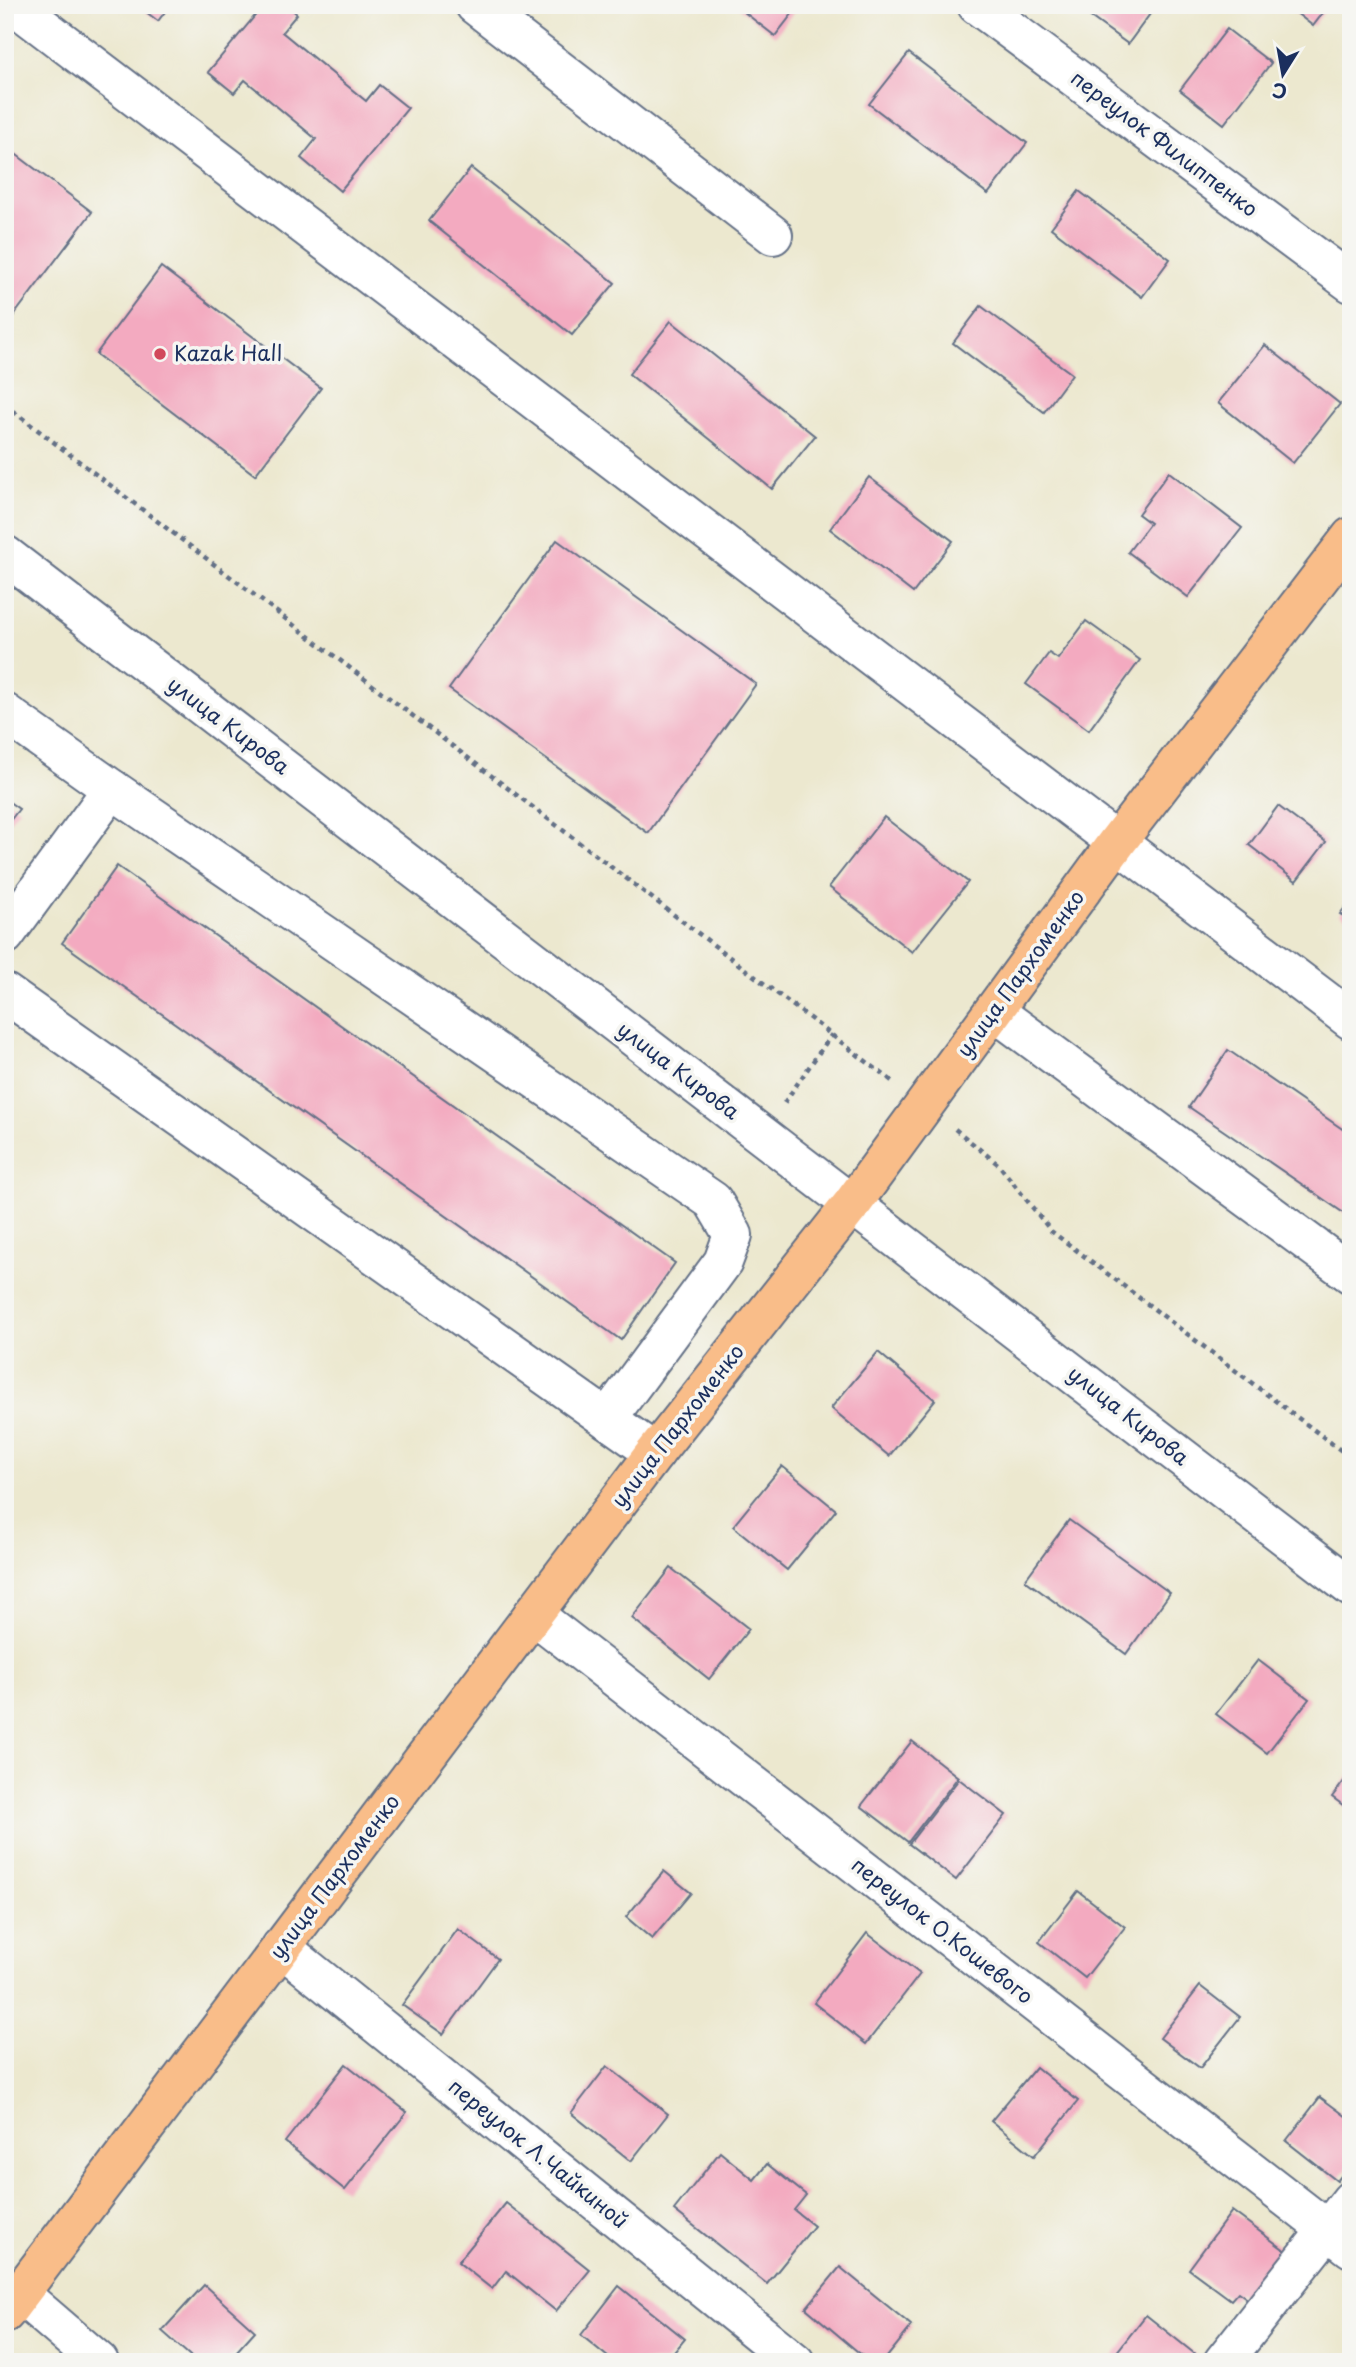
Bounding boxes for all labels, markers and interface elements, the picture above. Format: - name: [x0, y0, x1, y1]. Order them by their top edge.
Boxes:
- north arrow: [1248, 38, 1318, 108]
- street label: переулок Филиппенко: [1065, 61, 1266, 224]
- text: С: [1270, 77, 1289, 107]
- place label: Kazak Hall: [174, 336, 282, 368]
- marker: Kazak Hall: [152, 346, 168, 362]
- street label: улица Кирова: [161, 668, 297, 781]
- street label: улица Пархоменко: [948, 882, 1091, 1063]
- street label: улица Кирова: [611, 1013, 747, 1126]
- street label: улица Пархоменко: [602, 1336, 751, 1513]
- street label: улица Кирова: [1062, 1357, 1197, 1472]
- street label: улица Пархоменко: [260, 1786, 406, 1965]
- street label: переулок О.Кошевого: [845, 1848, 1041, 2011]
- street label: переулок Л.Чайкиной: [442, 2070, 636, 2235]

